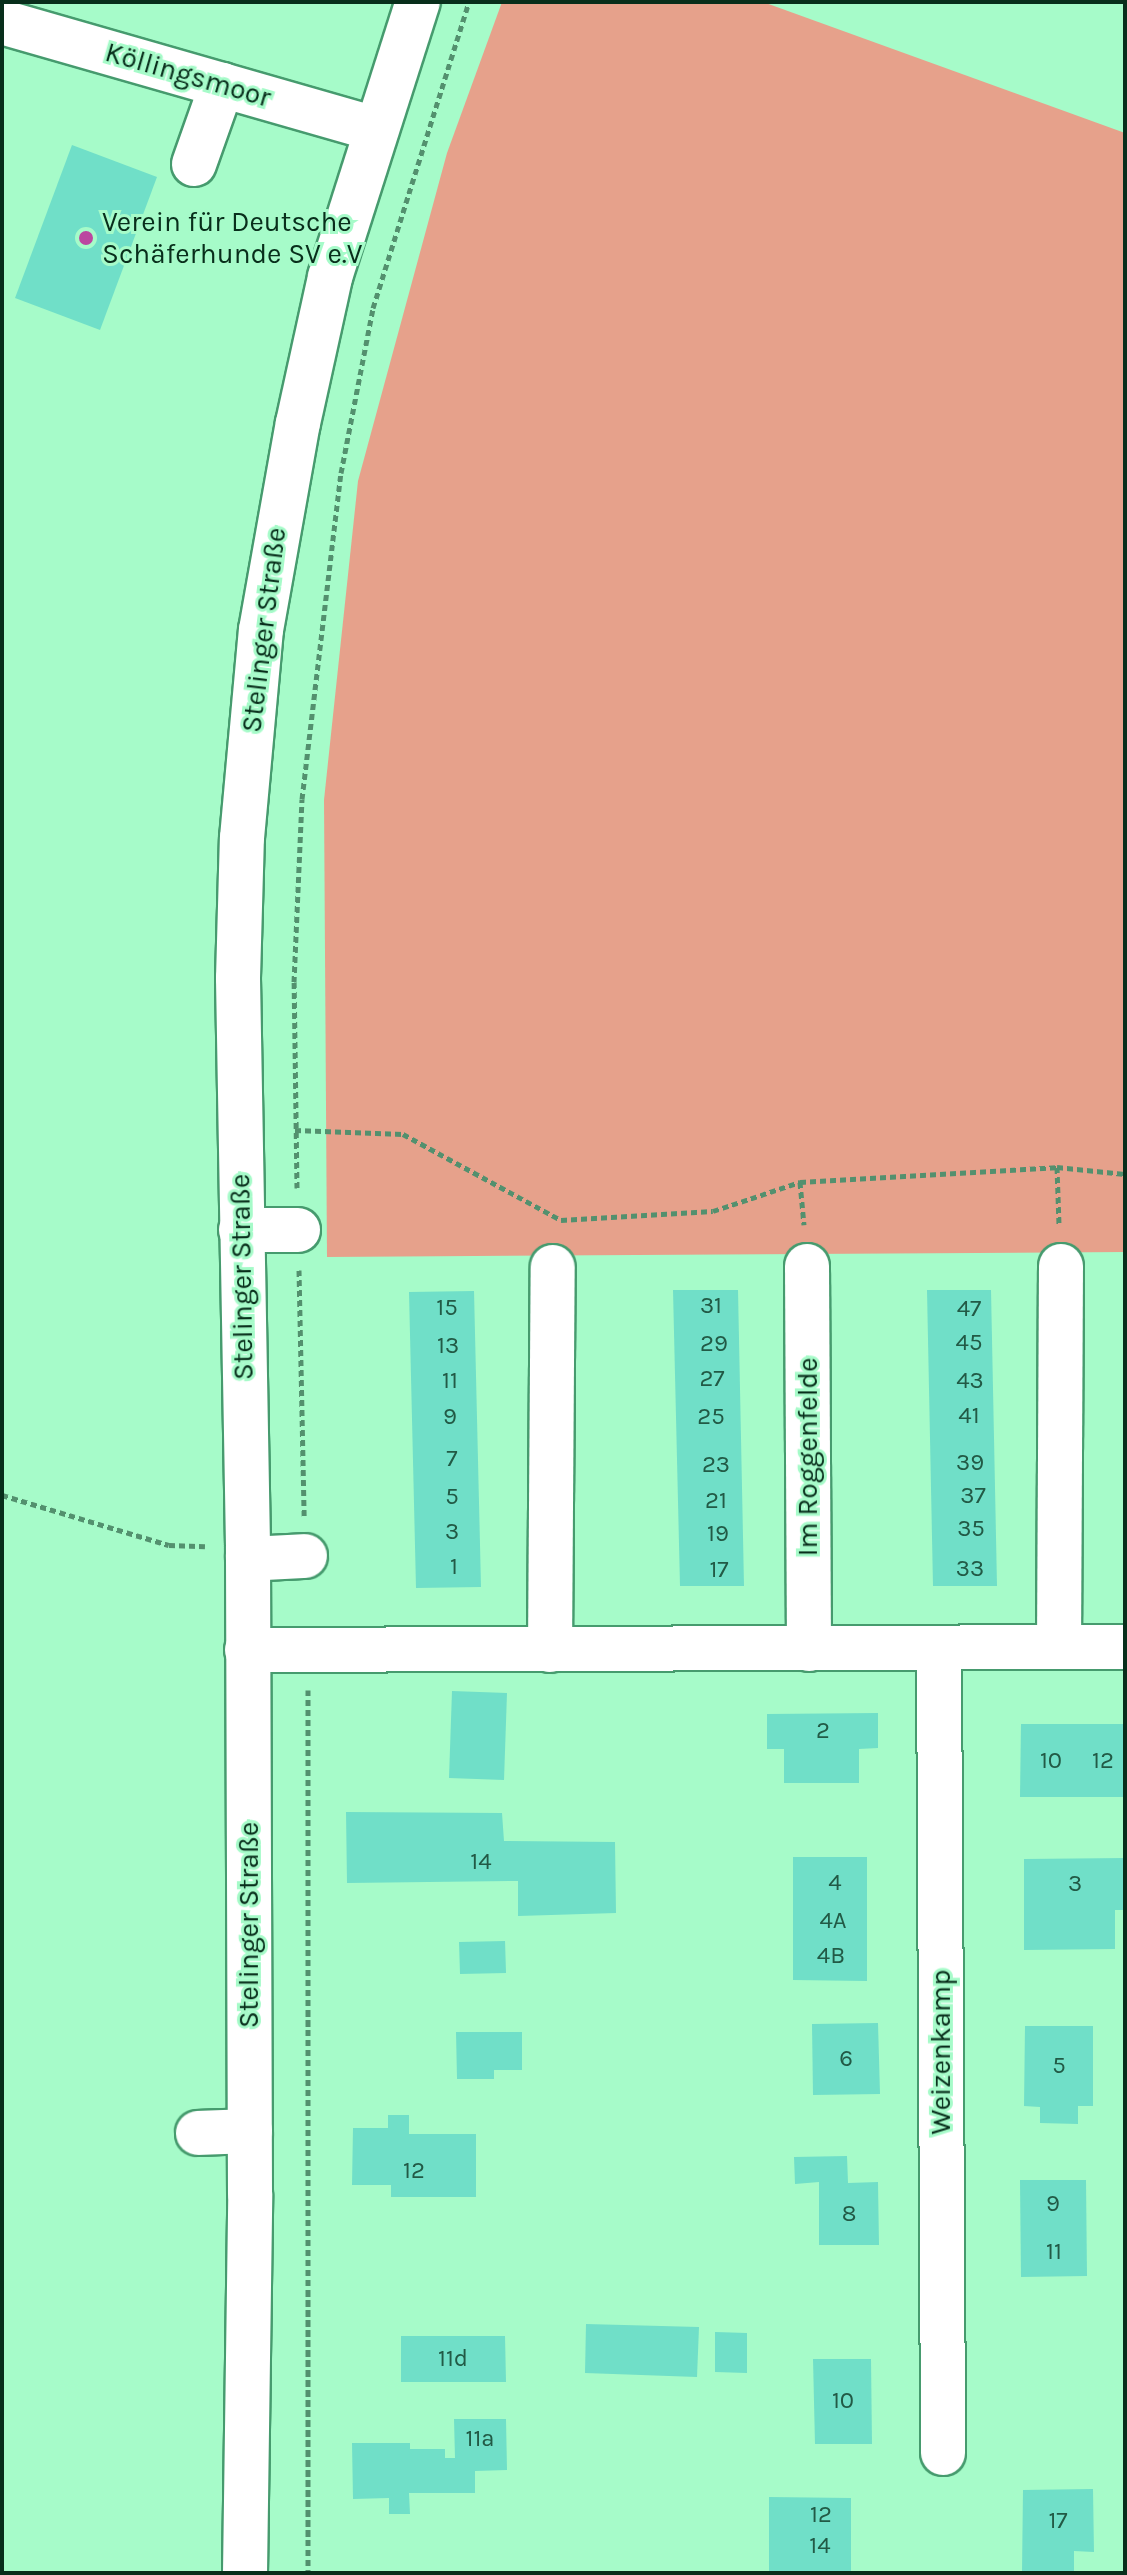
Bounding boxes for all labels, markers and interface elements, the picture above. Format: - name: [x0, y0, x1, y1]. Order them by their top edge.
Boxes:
- street label: Köllingsmoor: [101, 35, 275, 115]
- place label: Verein für Deutsche Schäferhunde SV e.V: [102, 205, 363, 271]
- marker: Verein für Deutsche Schäferhunde SV e.V: [77, 229, 95, 247]
- street label: Stelinger Straße: [235, 526, 293, 734]
- street label: Stelinger Straße: [223, 1174, 261, 1380]
- house number: 31: [700, 1292, 722, 1320]
- house number: 15: [436, 1294, 458, 1322]
- house number: 47: [957, 1295, 981, 1323]
- house number: 45: [956, 1329, 982, 1357]
- house number: 29: [700, 1330, 728, 1358]
- house number: 13: [437, 1332, 459, 1360]
- street label: Im Roggenfelde: [791, 1358, 825, 1556]
- house number: 27: [699, 1365, 725, 1393]
- house number: 11: [442, 1367, 458, 1395]
- house number: 43: [956, 1367, 984, 1395]
- house number: 41: [958, 1402, 980, 1430]
- house number: 9: [443, 1403, 457, 1431]
- house number: 25: [697, 1403, 725, 1431]
- house number: 7: [446, 1445, 458, 1473]
- house number: 39: [956, 1449, 984, 1477]
- house number: 23: [702, 1451, 730, 1479]
- house number: 37: [960, 1482, 986, 1510]
- house number: 5: [445, 1483, 459, 1511]
- house number: 21: [705, 1487, 727, 1515]
- house number: 35: [957, 1515, 985, 1543]
- house number: 3: [445, 1518, 459, 1546]
- house number: 19: [707, 1520, 729, 1548]
- house number: 1: [450, 1553, 458, 1581]
- house number: 33: [956, 1555, 984, 1583]
- house number: 17: [709, 1556, 729, 1584]
- house number: 2: [816, 1717, 830, 1745]
- house number: 10: [1040, 1747, 1062, 1775]
- house number: 12: [1092, 1747, 1114, 1775]
- street label: Stelinger Straße: [232, 1822, 266, 2028]
- house number: 14: [470, 1848, 492, 1876]
- house number: 4: [828, 1869, 842, 1897]
- house number: 3: [1068, 1870, 1082, 1898]
- house number: 4A: [819, 1907, 847, 1935]
- house number: 4B: [817, 1942, 845, 1970]
- street label: Weizenkamp: [924, 1969, 958, 2135]
- house number: 6: [839, 2045, 853, 2073]
- house number: 5: [1052, 2052, 1066, 2080]
- house number: 12: [403, 2157, 425, 2185]
- house number: 9: [1046, 2190, 1060, 2218]
- house number: 8: [842, 2200, 856, 2228]
- house number: 11: [1046, 2238, 1062, 2266]
- house number: 11d: [438, 2345, 468, 2373]
- house number: 10: [832, 2387, 854, 2415]
- house number: 11a: [465, 2425, 495, 2453]
- house number: 12: [810, 2501, 832, 2529]
- house number: 17: [1048, 2507, 1068, 2535]
- house number: 14: [809, 2532, 831, 2560]

